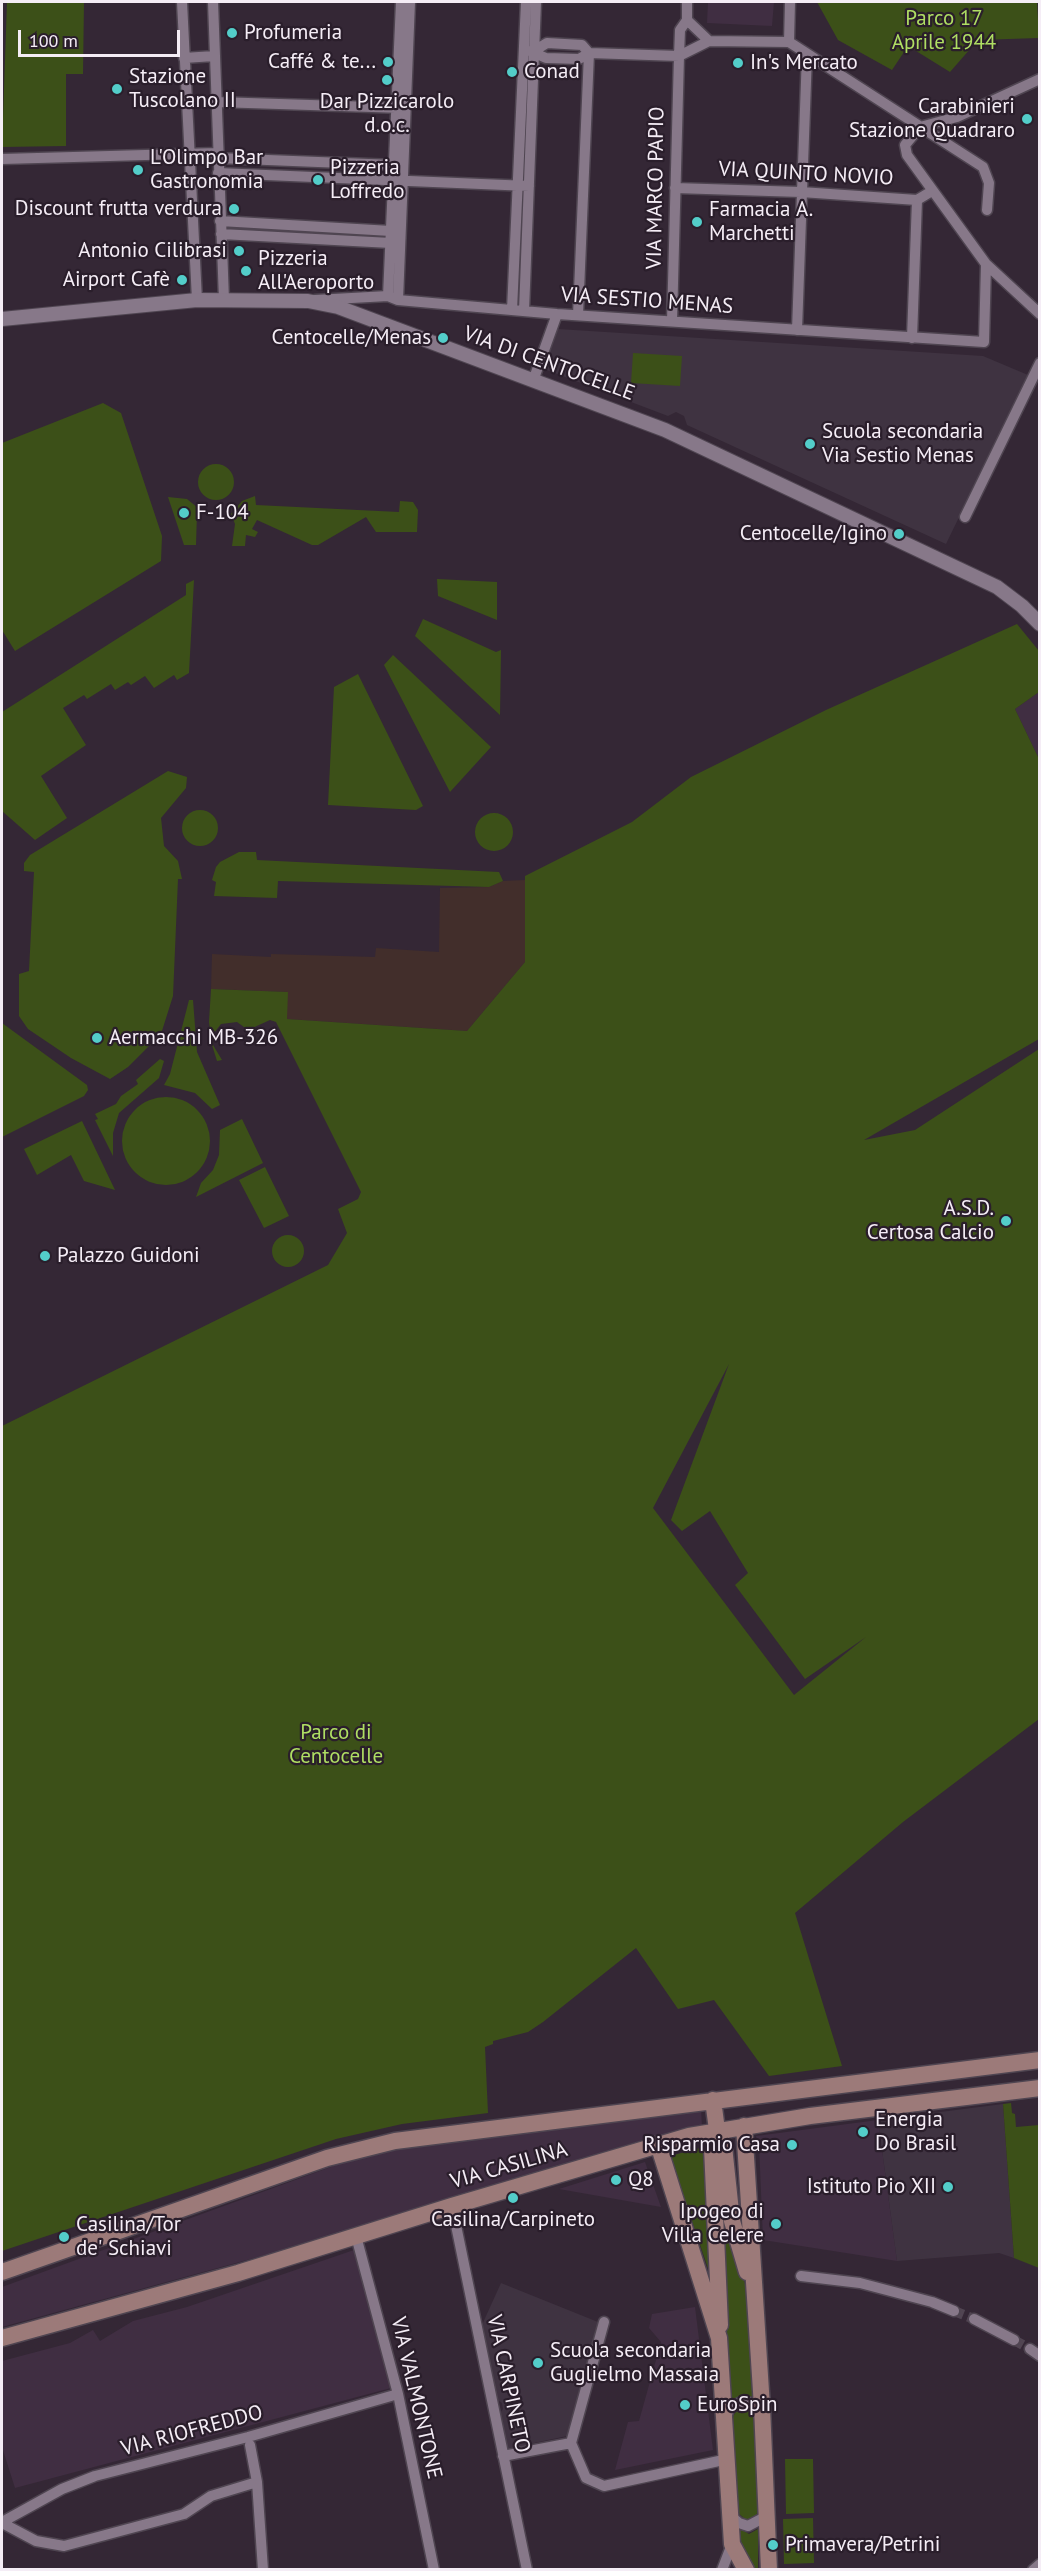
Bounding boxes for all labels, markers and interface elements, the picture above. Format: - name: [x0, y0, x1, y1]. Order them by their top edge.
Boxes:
- park label: Parco 17 Aprile 1944: [892, 6, 996, 56]
- scale bar: [21, 18, 183, 56]
- place label: Profumeria: [244, 20, 342, 46]
- marker: Profumeria: [225, 26, 239, 40]
- text: 100 m: [29, 29, 78, 52]
- place label: Caffé & te...: [268, 49, 376, 75]
- place label: In's Mercato: [750, 50, 858, 76]
- marker: Caffé & te...: [381, 55, 395, 69]
- marker: In's Mercato: [731, 56, 745, 70]
- place label: Conad: [524, 59, 580, 85]
- place label: Stazione Tuscolano II: [129, 64, 236, 114]
- marker: Conad: [505, 65, 519, 79]
- marker: Dar Pizzicarolo d.o.c.: [380, 73, 394, 87]
- marker: Stazione Tuscolano II: [110, 82, 124, 96]
- place label: Dar Pizzicarolo d.o.c.: [320, 89, 454, 139]
- place label: Carabinieri Stazione Quadraro: [849, 94, 1015, 144]
- street label: VIA MARCO PAPIO: [642, 106, 670, 270]
- marker: Carabinieri Stazione Quadraro: [1020, 112, 1034, 126]
- place label: L'Olimpo Bar Gastronomia: [150, 145, 263, 195]
- place label: Pizzeria Loffredo: [330, 155, 404, 205]
- street label: VIA QUINTO NOVIO: [718, 157, 894, 191]
- marker: L'Olimpo Bar Gastronomia: [131, 163, 145, 177]
- marker: Pizzeria Loffredo: [311, 173, 325, 187]
- place label: Discount frutta verdura: [15, 196, 222, 222]
- place label: Farmacia A. Marchetti: [709, 197, 813, 247]
- marker: Discount frutta verdura: [227, 202, 241, 216]
- marker: Farmacia A. Marchetti: [690, 215, 704, 229]
- place label: Antonio Cilibrasi: [78, 238, 227, 264]
- marker: Antonio Cilibrasi: [232, 244, 246, 258]
- place label: Pizzeria All'Aeroporto: [258, 246, 374, 296]
- marker: Pizzeria All'Aeroporto: [239, 264, 253, 278]
- place label: Airport Cafè: [63, 267, 170, 293]
- marker: Airport Cafè: [175, 273, 189, 287]
- street label: VIA SESTIO MENAS: [560, 282, 734, 320]
- street label: VIA DI CENTOCELLE: [460, 321, 638, 407]
- place label: Centocelle/Menas: [271, 325, 431, 351]
- marker: Centocelle/Menas: [436, 331, 450, 345]
- place label: Scuola secondaria Via Sestio Menas: [822, 419, 983, 469]
- marker: Scuola secondaria Via Sestio Menas: [803, 437, 817, 451]
- place label: F-104: [196, 500, 249, 526]
- marker: F-104: [177, 506, 191, 520]
- place label: Centocelle/Igino: [740, 521, 887, 547]
- marker: Centocelle/Igino: [892, 527, 906, 541]
- place label: Aermacchi MB-326: [109, 1025, 278, 1051]
- marker: Aermacchi MB-326: [90, 1031, 104, 1045]
- place label: A.S.D. Certosa Calcio: [867, 1196, 994, 1246]
- marker: A.S.D. Certosa Calcio: [999, 1214, 1013, 1228]
- place label: Palazzo Guidoni: [57, 1243, 200, 1269]
- marker: Palazzo Guidoni: [38, 1249, 52, 1263]
- park label: Parco di Centocelle: [289, 1720, 383, 1770]
- place label: Energia Do Brasil: [875, 2107, 956, 2157]
- marker: Energia Do Brasil: [856, 2125, 870, 2139]
- place label: Risparmio Casa: [643, 2132, 780, 2158]
- street label: VIA CASILINA: [448, 2137, 570, 2195]
- marker: Risparmio Casa: [785, 2138, 799, 2152]
- place label: Q8: [628, 2167, 654, 2193]
- marker: Q8: [609, 2173, 623, 2187]
- place label: Istituto Pio XII: [807, 2174, 936, 2200]
- marker: Istituto Pio XII: [941, 2180, 955, 2194]
- marker: Casilina/Carpineto: [506, 2191, 520, 2205]
- place label: Ipogeo di Villa Celere: [662, 2199, 764, 2249]
- place label: Casilina/Carpineto: [431, 2207, 595, 2233]
- place label: Casilina/Tor de' Schiavi: [76, 2212, 181, 2262]
- marker: Ipogeo di Villa Celere: [769, 2217, 783, 2231]
- marker: Casilina/Tor de' Schiavi: [57, 2230, 71, 2244]
- street label: VIA CARPINETO: [481, 2313, 535, 2455]
- street label: VIA VALMONTONE: [385, 2315, 447, 2481]
- place label: Scuola secondaria Guglielmo Massaia: [550, 2338, 719, 2388]
- marker: Scuola secondaria Guglielmo Massaia: [531, 2356, 545, 2370]
- place label: EuroSpin: [697, 2392, 778, 2418]
- marker: EuroSpin: [678, 2398, 692, 2412]
- street label: VIA RIOFREDDO: [119, 2400, 265, 2462]
- place label: Primavera/Petrini: [785, 2532, 940, 2558]
- marker: Primavera/Petrini: [766, 2538, 780, 2552]

